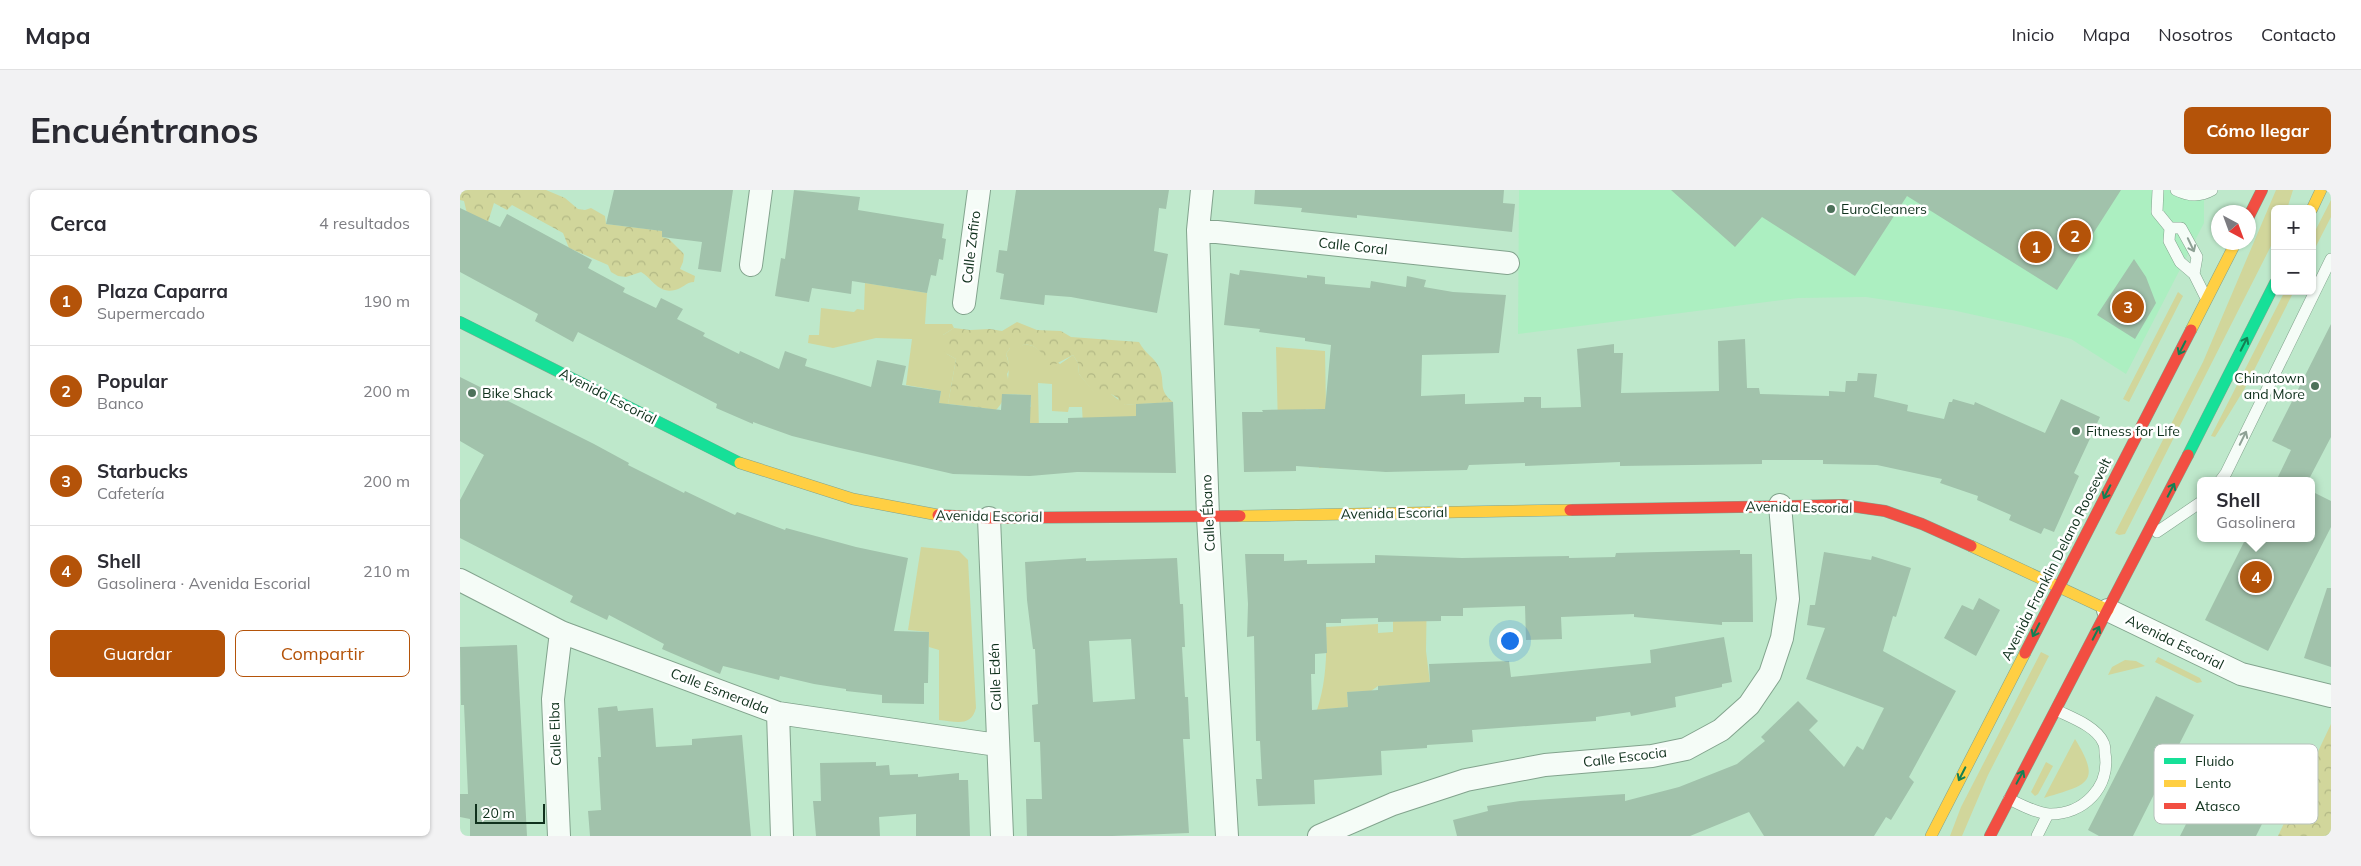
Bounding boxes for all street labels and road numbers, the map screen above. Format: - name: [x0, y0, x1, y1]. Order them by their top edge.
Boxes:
- street label: Calle Zafiro: [958, 210, 984, 284]
- street label: Calle Coral: [1317, 233, 1389, 259]
- street label: Avenida Escorial: [556, 364, 660, 428]
- street label: Avenida Franklin Delano Roosevelt: [1997, 455, 2115, 663]
- street label: Calle Ébano: [1197, 474, 1219, 552]
- street label: Avenida Escorial: [1745, 497, 1853, 517]
- street label: Avenida Escorial: [1340, 503, 1448, 523]
- street label: Avenida Escorial: [935, 506, 1043, 526]
- street label: Avenida Escorial: [2123, 610, 2227, 674]
- street label: Calle Edén: [985, 643, 1005, 711]
- street label: Calle Esmeralda: [668, 664, 772, 718]
- street label: Calle Elba: [545, 702, 565, 766]
- street label: Calle Escocia: [1582, 743, 1668, 771]

